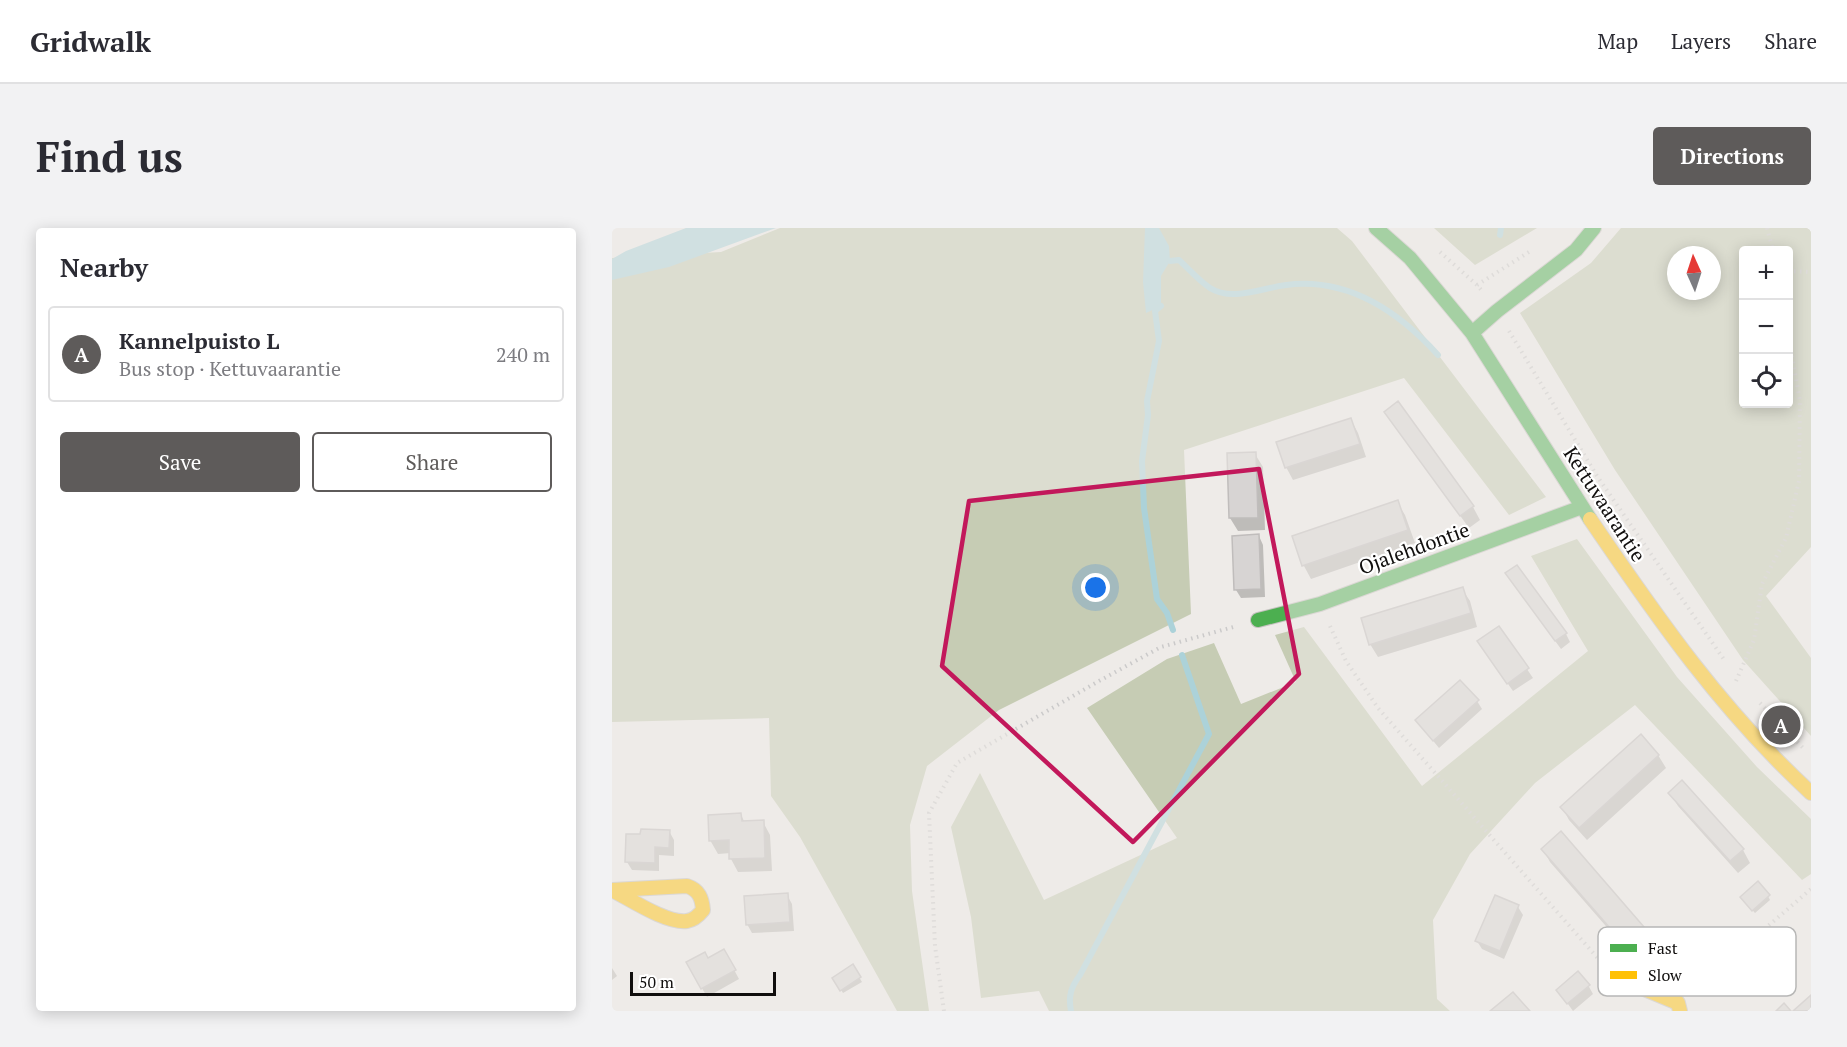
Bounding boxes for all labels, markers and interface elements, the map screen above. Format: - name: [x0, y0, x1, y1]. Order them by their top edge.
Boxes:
- text: Gridwalk: [30, 23, 151, 60]
- text: Map: [1597, 27, 1638, 55]
- text: Layers: [1671, 27, 1731, 55]
- text: Share: [1764, 27, 1817, 55]
- button: Directions: [1653, 127, 1811, 185]
- text: Find us: [36, 128, 183, 184]
- north arrow: [1667, 246, 1721, 300]
- map controls: [1739, 246, 1793, 408]
- button: +: [1739, 246, 1793, 300]
- text: Nearby: [60, 250, 148, 284]
- button: −: [1739, 300, 1793, 354]
- text: Kannelpuisto L: [119, 326, 279, 355]
- text: A: [74, 341, 89, 368]
- text: 240 m: [496, 341, 550, 368]
- button: locate: [1739, 354, 1793, 408]
- text: Bus stop · Kettuvaarantie: [119, 355, 341, 382]
- button: Save: [60, 432, 300, 492]
- button: Share: [312, 432, 552, 492]
- street label: Kettuvaarantie: [1558, 441, 1652, 567]
- street label: Ojalehdontie: [1355, 515, 1473, 581]
- your location: [1081, 573, 1110, 602]
- pin: A: [1762, 702, 1800, 748]
- legend: [1598, 927, 1796, 996]
- text: Fast: [1648, 937, 1678, 959]
- text: Slow: [1648, 964, 1682, 986]
- scale bar: [630, 969, 776, 996]
- text: 50 m: [639, 971, 674, 993]

